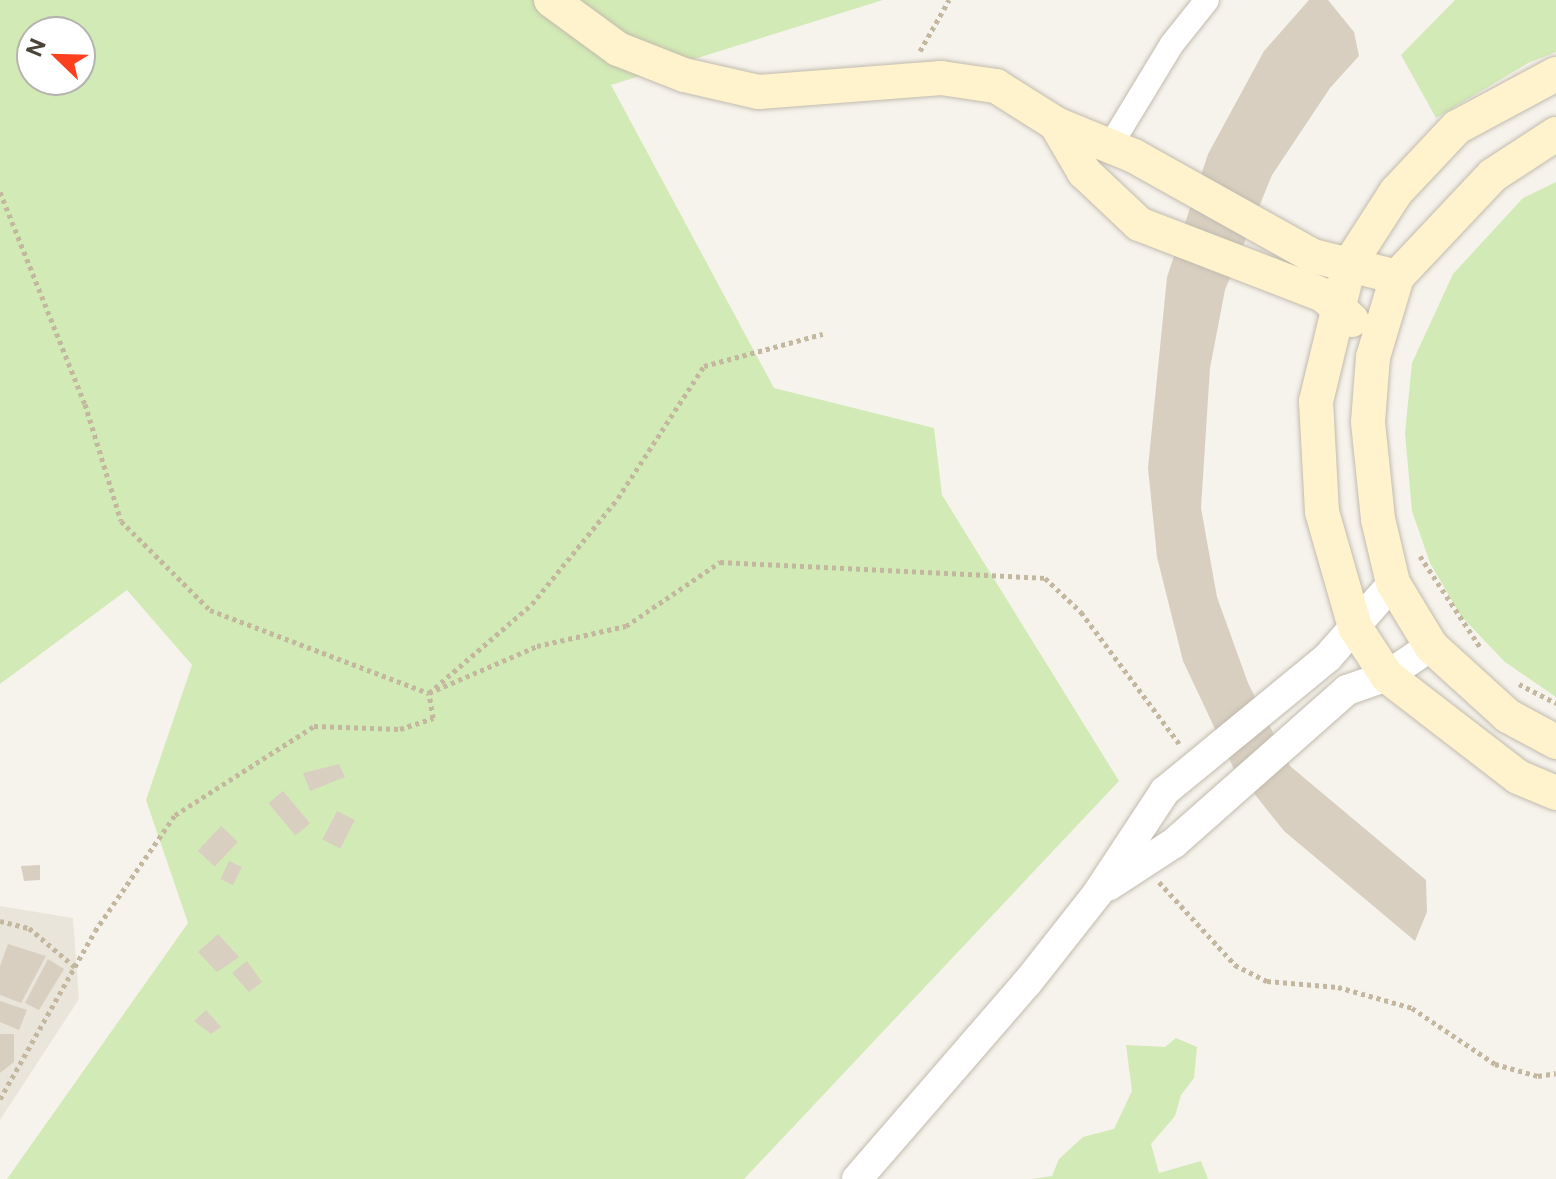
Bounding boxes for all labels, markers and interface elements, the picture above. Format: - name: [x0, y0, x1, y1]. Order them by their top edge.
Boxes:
- north arrow: [16, 16, 96, 96]
- text: N: [20, 34, 51, 60]

